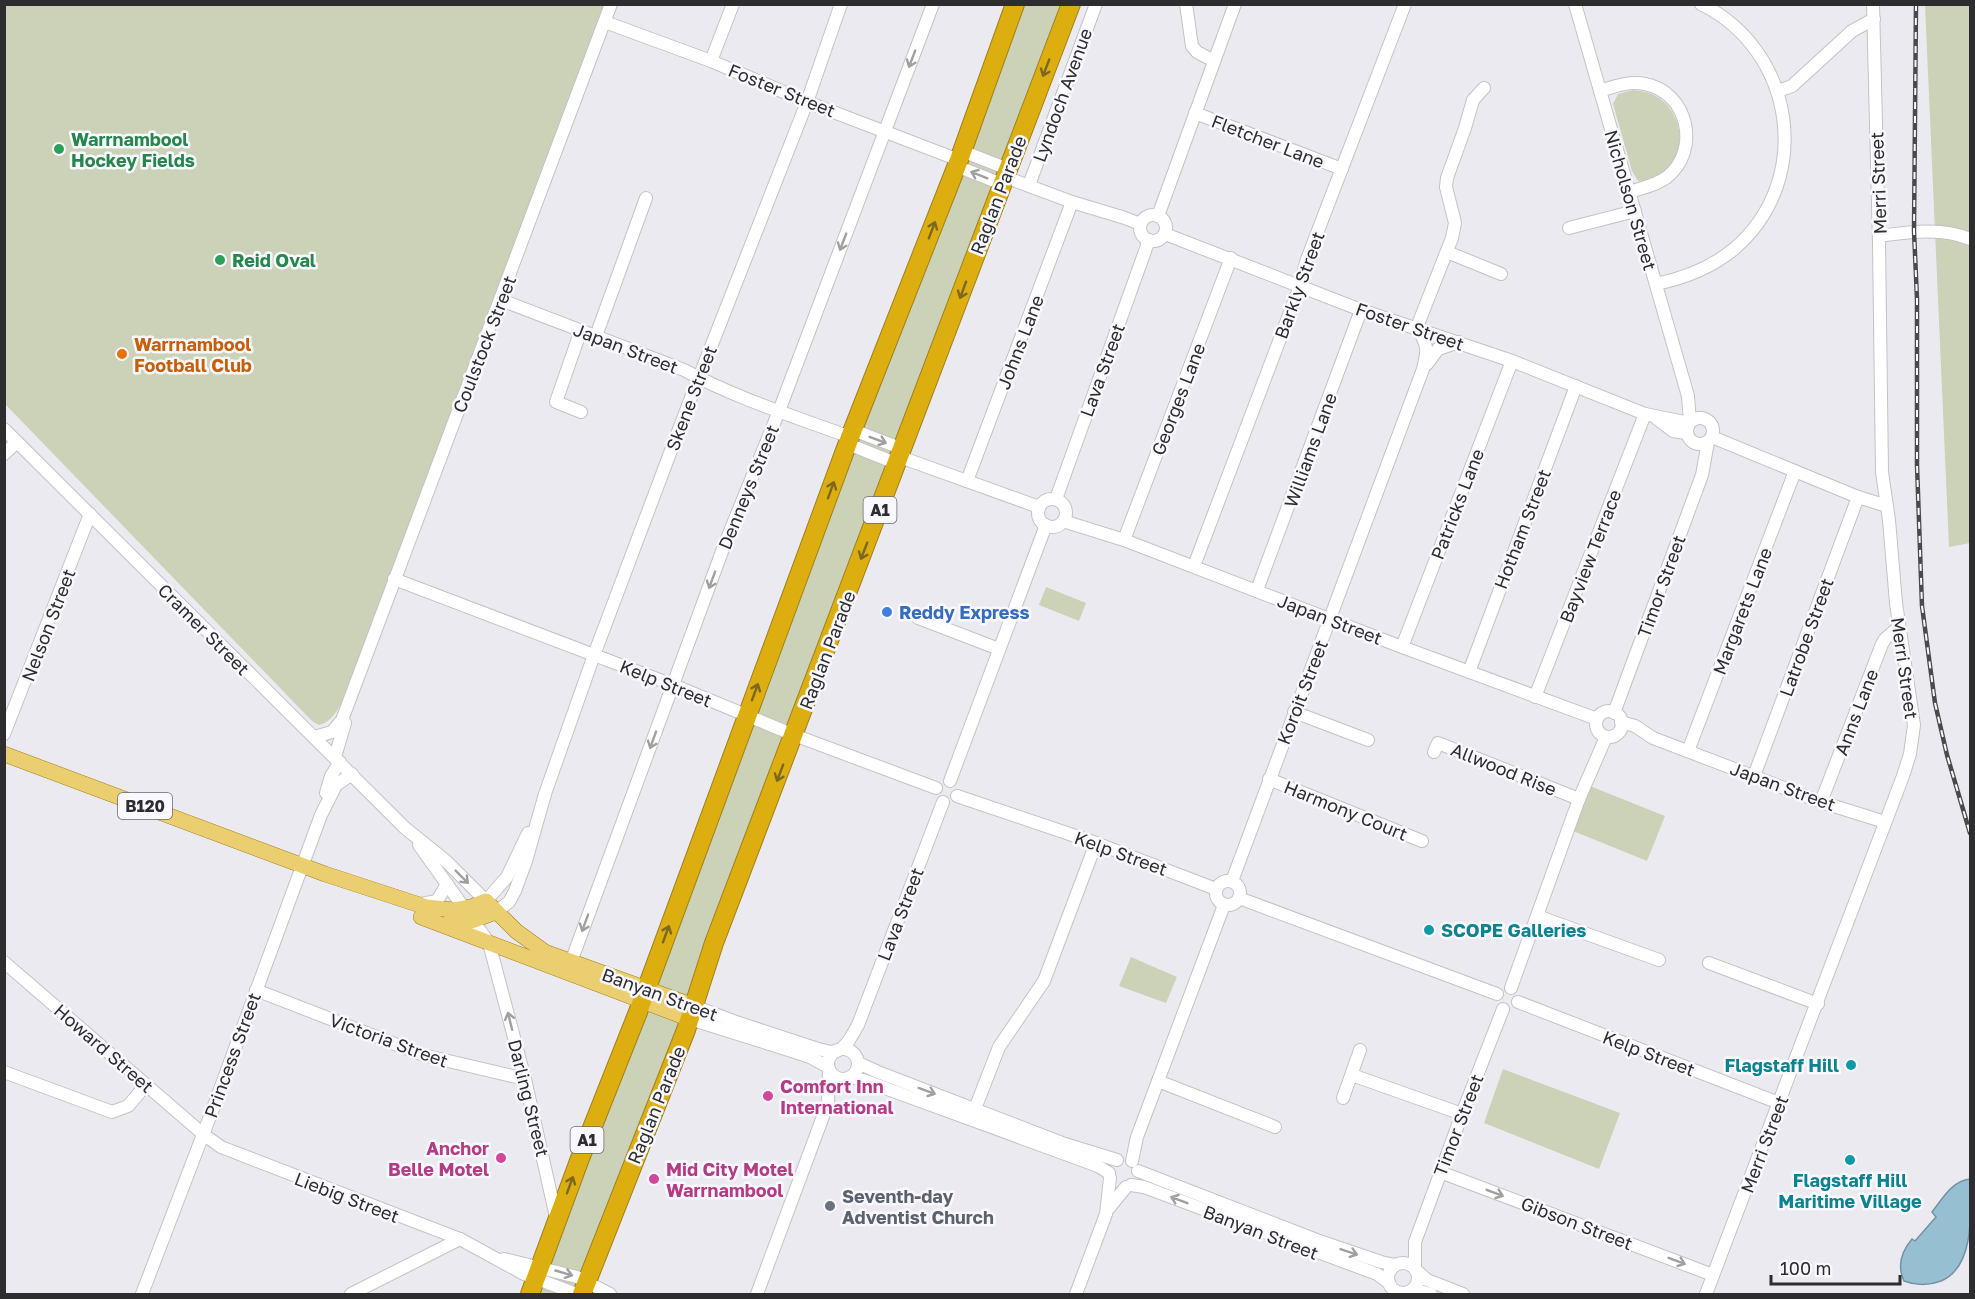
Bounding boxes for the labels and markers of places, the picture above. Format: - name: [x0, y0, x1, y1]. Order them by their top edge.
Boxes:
- place label: Warrnambool Hockey Fields: [71, 128, 195, 171]
- marker: Warrnambool Hockey Fields: [52, 142, 66, 156]
- place label: Reid Oval: [232, 249, 316, 271]
- marker: Reid Oval: [213, 253, 227, 267]
- place label: Warrnambool Football Club: [134, 333, 252, 376]
- marker: Warrnambool Football Club: [115, 347, 129, 361]
- place label: Reddy Express: [899, 601, 1030, 623]
- marker: Reddy Express: [880, 605, 894, 619]
- place label: SCOPE Galleries: [1441, 919, 1586, 941]
- marker: SCOPE Galleries: [1422, 923, 1436, 937]
- place label: Flagstaff Hill: [1724, 1054, 1839, 1076]
- marker: Flagstaff Hill: [1844, 1058, 1858, 1072]
- place label: Comfort Inn International: [780, 1075, 893, 1118]
- marker: Comfort Inn International: [761, 1089, 775, 1103]
- place label: Anchor Belle Motel: [388, 1137, 489, 1180]
- marker: Anchor Belle Motel: [494, 1151, 508, 1165]
- marker: Flagstaff Hill Maritime Village: [1843, 1153, 1857, 1167]
- place label: Mid City Motel Warrnambool: [666, 1158, 794, 1201]
- place label: Flagstaff Hill Maritime Village: [1778, 1169, 1922, 1212]
- marker: Mid City Motel Warrnambool: [647, 1172, 661, 1186]
- place label: Seventh-day Adventist Church: [842, 1185, 994, 1228]
- marker: Seventh-day Adventist Church: [823, 1199, 837, 1213]

